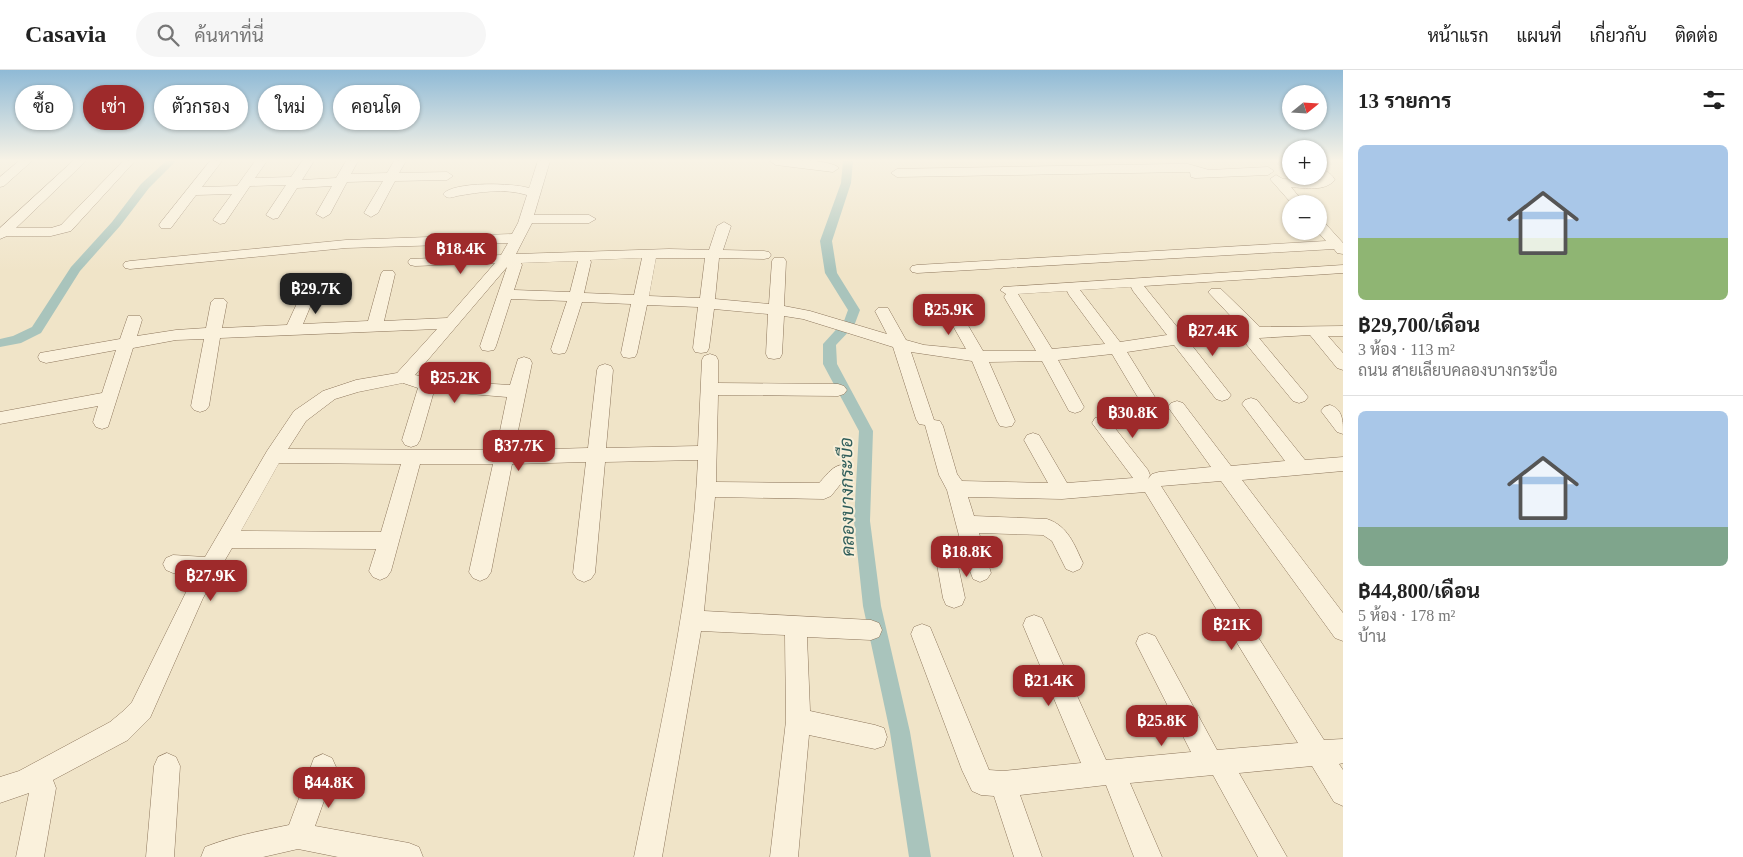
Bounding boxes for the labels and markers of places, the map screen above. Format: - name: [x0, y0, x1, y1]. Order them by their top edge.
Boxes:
- pin: ฿18.4K: [420, 232, 502, 275]
- pin: ฿29.7K: [275, 272, 357, 315]
- pin: ฿25.9K: [908, 294, 990, 336]
- pin: ฿27.4K: [1172, 314, 1254, 357]
- pin: ฿25.2K: [414, 362, 496, 404]
- pin: ฿30.8K: [1092, 396, 1174, 439]
- pin: ฿37.7K: [478, 430, 560, 472]
- pin: ฿18.8K: [926, 536, 1008, 578]
- pin: ฿27.9K: [170, 560, 252, 602]
- pin: ฿21K: [1202, 608, 1262, 651]
- pin: ฿21.4K: [1008, 664, 1090, 707]
- pin: ฿25.8K: [1121, 704, 1203, 747]
- pin: ฿44.8K: [288, 766, 370, 809]

